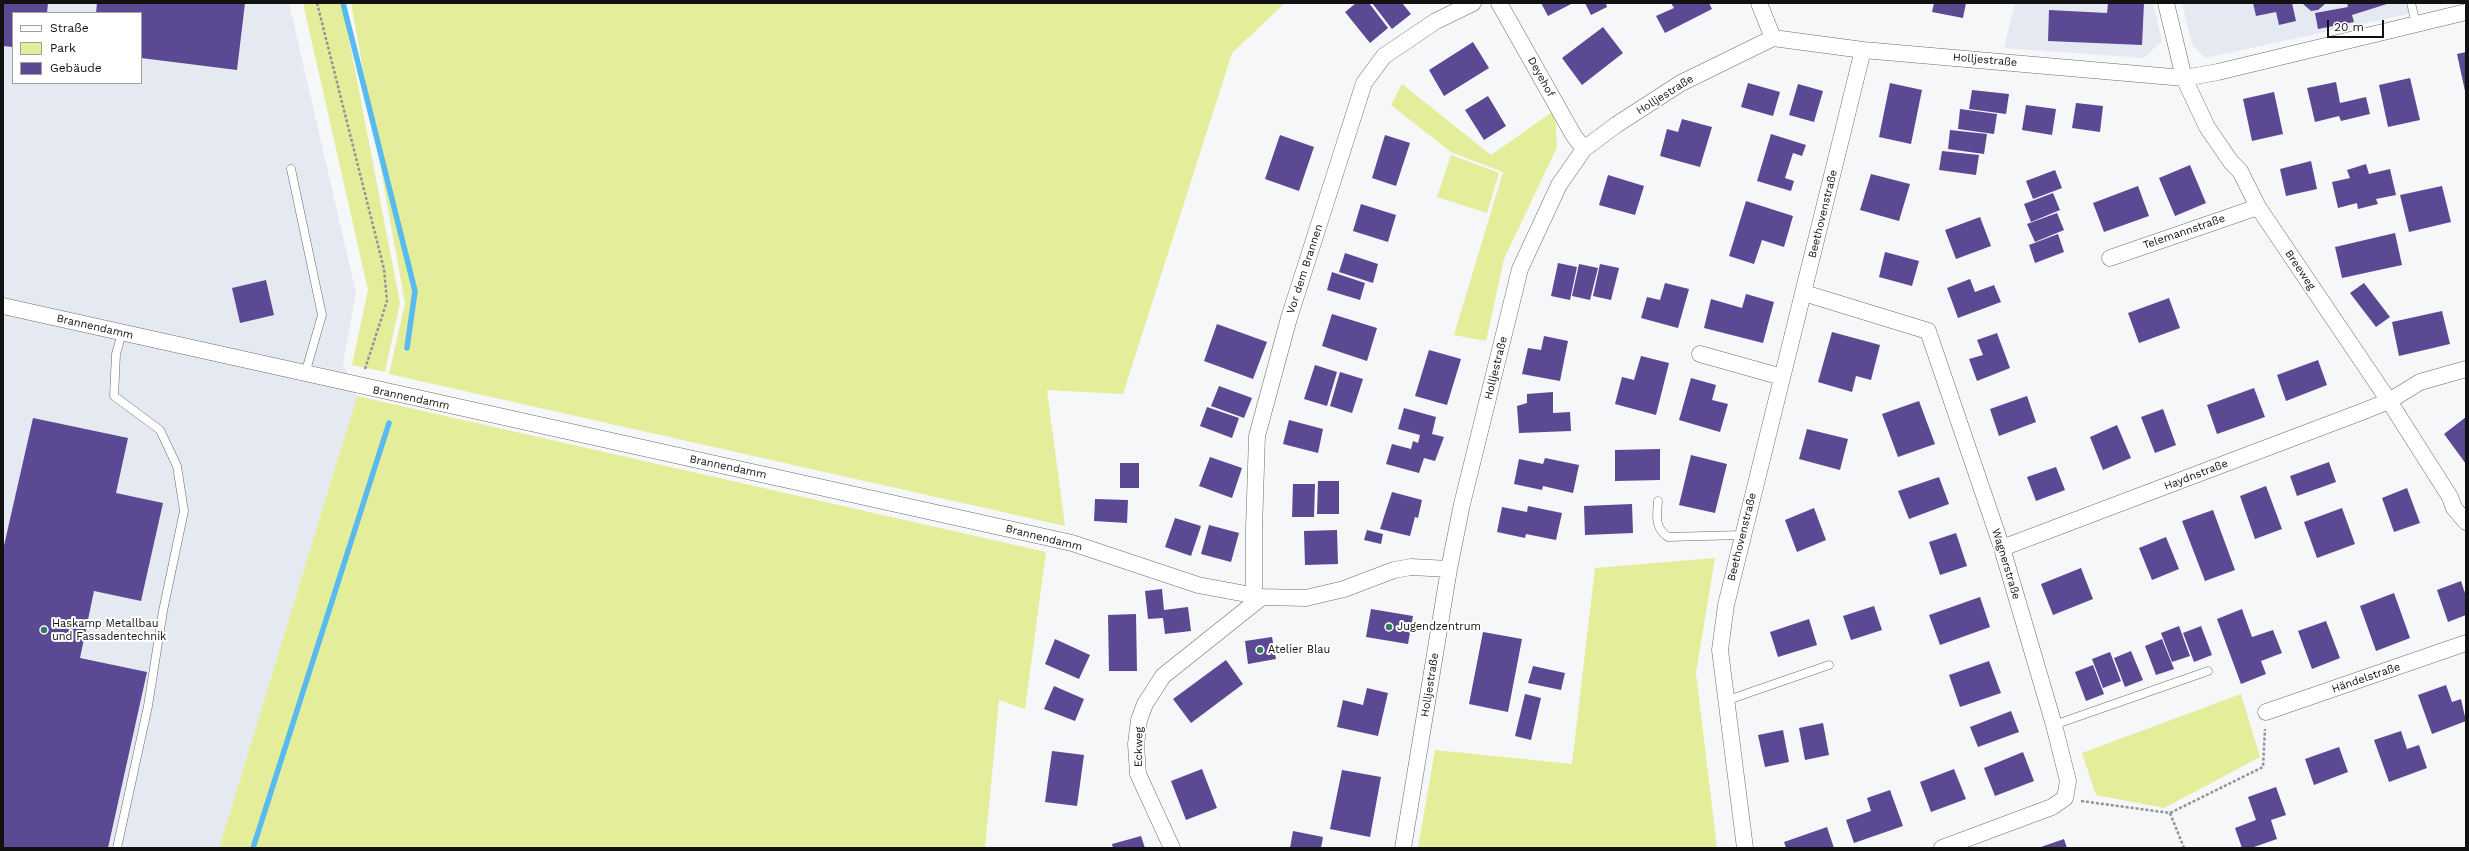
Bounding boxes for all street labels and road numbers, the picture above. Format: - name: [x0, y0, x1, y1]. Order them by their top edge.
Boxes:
- street label: Holljestraße: [1952, 51, 2018, 69]
- street label: Deyehof: [1525, 55, 1557, 99]
- street label: Holljestraße: [1634, 72, 1696, 118]
- street label: Beethovenstraße: [1806, 168, 1840, 260]
- street label: Telemannstraße: [2141, 212, 2227, 252]
- street label: Vor dem Brannen: [1284, 223, 1326, 315]
- street label: Breeweg: [2282, 248, 2318, 292]
- street label: Brannendamm: [55, 312, 135, 342]
- street label: Holljestraße: [1482, 335, 1510, 401]
- street label: Brannendamm: [371, 383, 451, 413]
- street label: Brannendamm: [688, 452, 768, 482]
- street label: Haydnstraße: [2162, 457, 2230, 493]
- street label: Beethovenstraße: [1725, 491, 1759, 583]
- street label: Brannendamm: [1004, 522, 1084, 554]
- street label: Wagnerstraße: [1989, 527, 2023, 601]
- street label: Holljestraße: [1418, 652, 1442, 718]
- street label: Händelstraße: [2330, 660, 2402, 696]
- street label: Eckweg: [1132, 727, 1146, 767]

